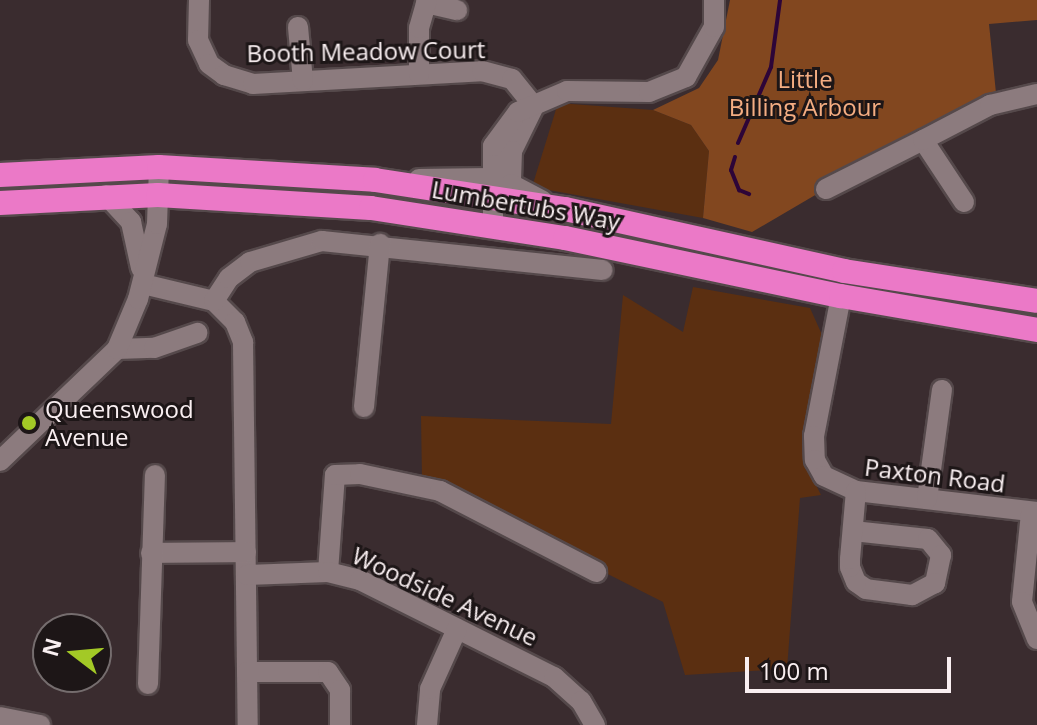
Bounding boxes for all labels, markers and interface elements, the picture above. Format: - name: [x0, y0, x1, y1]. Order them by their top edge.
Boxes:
- street label: Booth Meadow Court: [246, 35, 486, 67]
- park label: Little Billing Arbour: [729, 65, 881, 121]
- street label: Lumbertubs Way: [430, 174, 622, 236]
- place label: Queenswood Avenue: [45, 395, 194, 451]
- marker: Queenswood Avenue: [20, 414, 38, 432]
- street label: Paxton Road: [863, 452, 1007, 498]
- street label: Woodside Avenue: [348, 540, 542, 652]
- north arrow: [32, 613, 112, 693]
- text: N: [34, 634, 68, 660]
- scale bar: [749, 641, 955, 691]
- text: 100 m: [759, 654, 829, 687]

